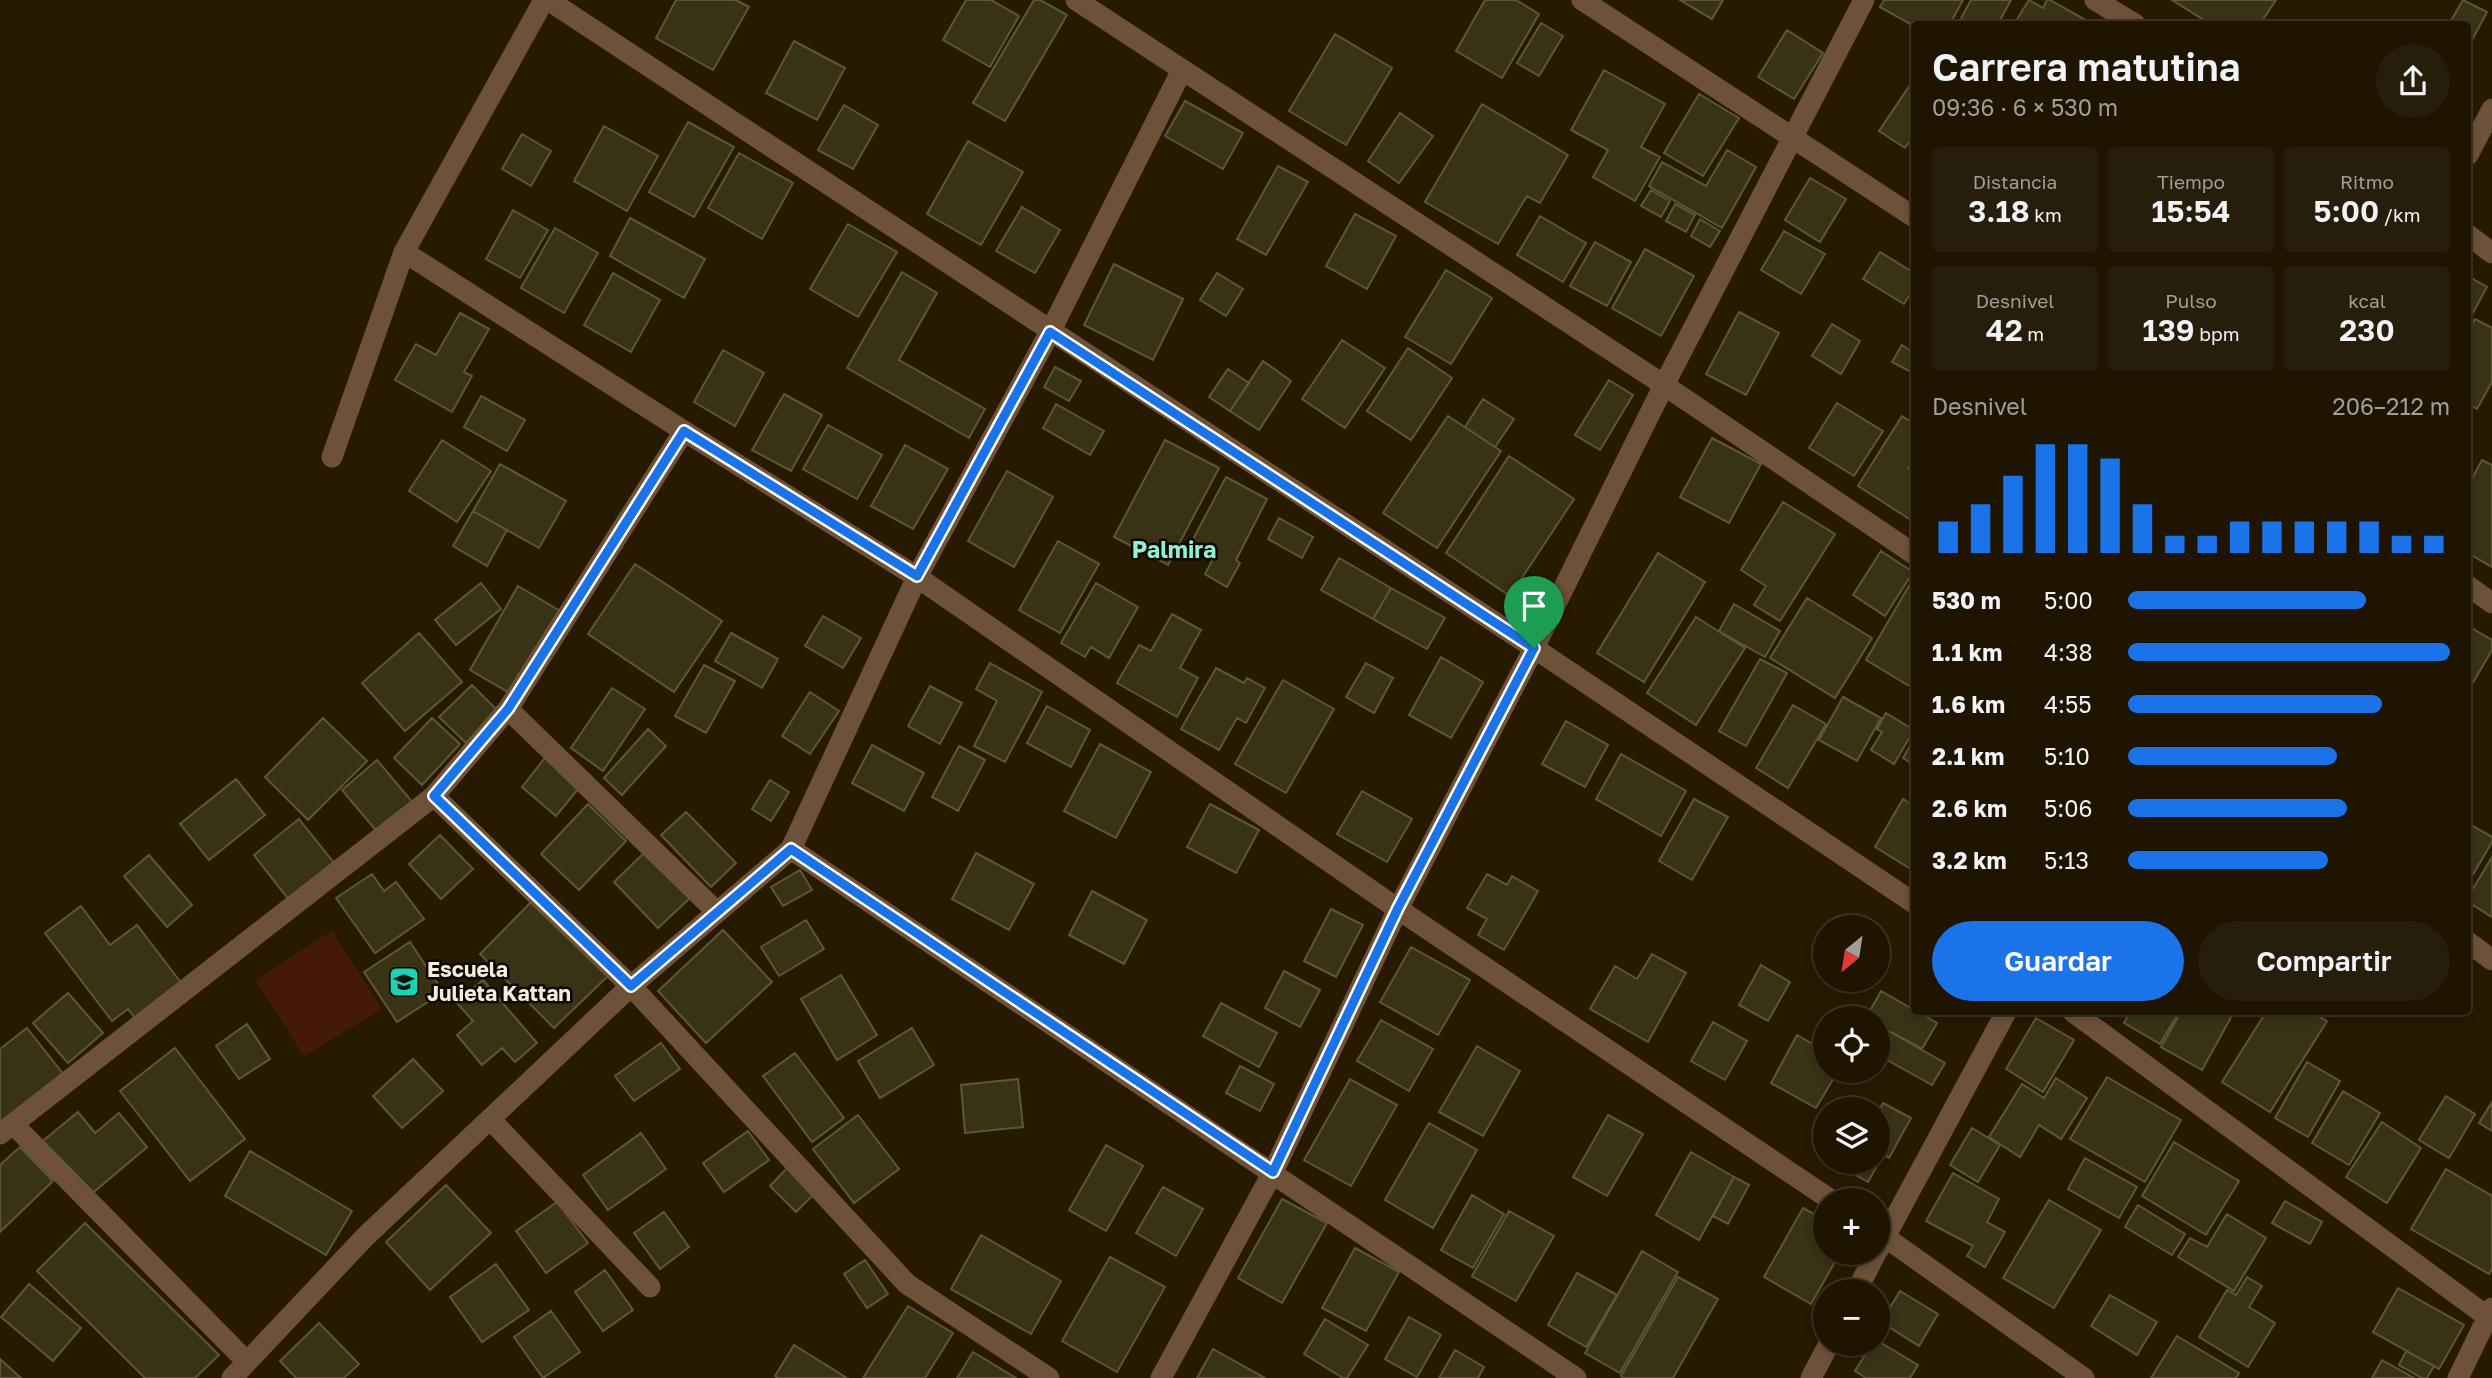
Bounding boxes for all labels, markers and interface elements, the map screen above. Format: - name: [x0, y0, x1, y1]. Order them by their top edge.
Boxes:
- text: Carrera matutina: [1932, 44, 2241, 89]
- button: share: [2376, 44, 2450, 118]
- text: 09:36 · 6 × 530 m: [1932, 93, 2118, 121]
- text: Distancia: [1973, 170, 2057, 193]
- text: Tiempo: [2157, 170, 2225, 193]
- text: Ritmo: [2340, 170, 2394, 193]
- text: 3.18: [1968, 193, 2030, 229]
- text: 15:54: [2151, 193, 2231, 229]
- text: 5:00: [2313, 193, 2379, 229]
- text: km: [2030, 203, 2062, 226]
- text: /km: [2379, 203, 2421, 226]
- text: Desnivel: [1976, 289, 2054, 312]
- text: Pulso: [2165, 289, 2217, 312]
- text: kcal: [2348, 289, 2386, 312]
- text: 42: [1986, 312, 2023, 348]
- text: 139: [2143, 312, 2195, 348]
- text: 230: [2339, 312, 2395, 348]
- text: m: [2023, 322, 2044, 345]
- text: bpm: [2195, 322, 2239, 345]
- text: Desnivel: [1932, 392, 2027, 420]
- text: 206–212 m: [2332, 392, 2450, 420]
- district label: Palmira: [1132, 535, 1216, 563]
- pin: [1504, 576, 1564, 648]
- text: 530 m: [1932, 586, 2001, 614]
- text: 5:00: [2044, 586, 2093, 614]
- icon: arrive: [1515, 587, 1553, 625]
- text: 1.1 km: [1932, 638, 2002, 666]
- text: 4:38: [2044, 638, 2092, 666]
- text: 1.6 km: [1932, 690, 2005, 718]
- text: 4:55: [2044, 690, 2092, 718]
- text: 2.1 km: [1932, 742, 2004, 770]
- text: 5:10: [2044, 742, 2090, 770]
- text: 2.6 km: [1932, 794, 2007, 822]
- text: 5:06: [2044, 794, 2092, 822]
- text: 3.2 km: [1932, 846, 2007, 874]
- text: 5:13: [2044, 846, 2089, 874]
- north arrow: [1813, 915, 1890, 992]
- map controls: [1813, 915, 1890, 1356]
- button: Guardar: [1932, 921, 2184, 1001]
- button: Compartir: [2198, 921, 2450, 1001]
- place label: Escuela Julieta Kattan: [427, 956, 571, 1006]
- school or university icon: Escuela Julieta Kattan: [387, 965, 421, 999]
- button: locate: [1813, 1006, 1890, 1083]
- button: layers: [1813, 1097, 1890, 1174]
- button: +: [1813, 1188, 1890, 1265]
- button: −: [1813, 1279, 1890, 1356]

